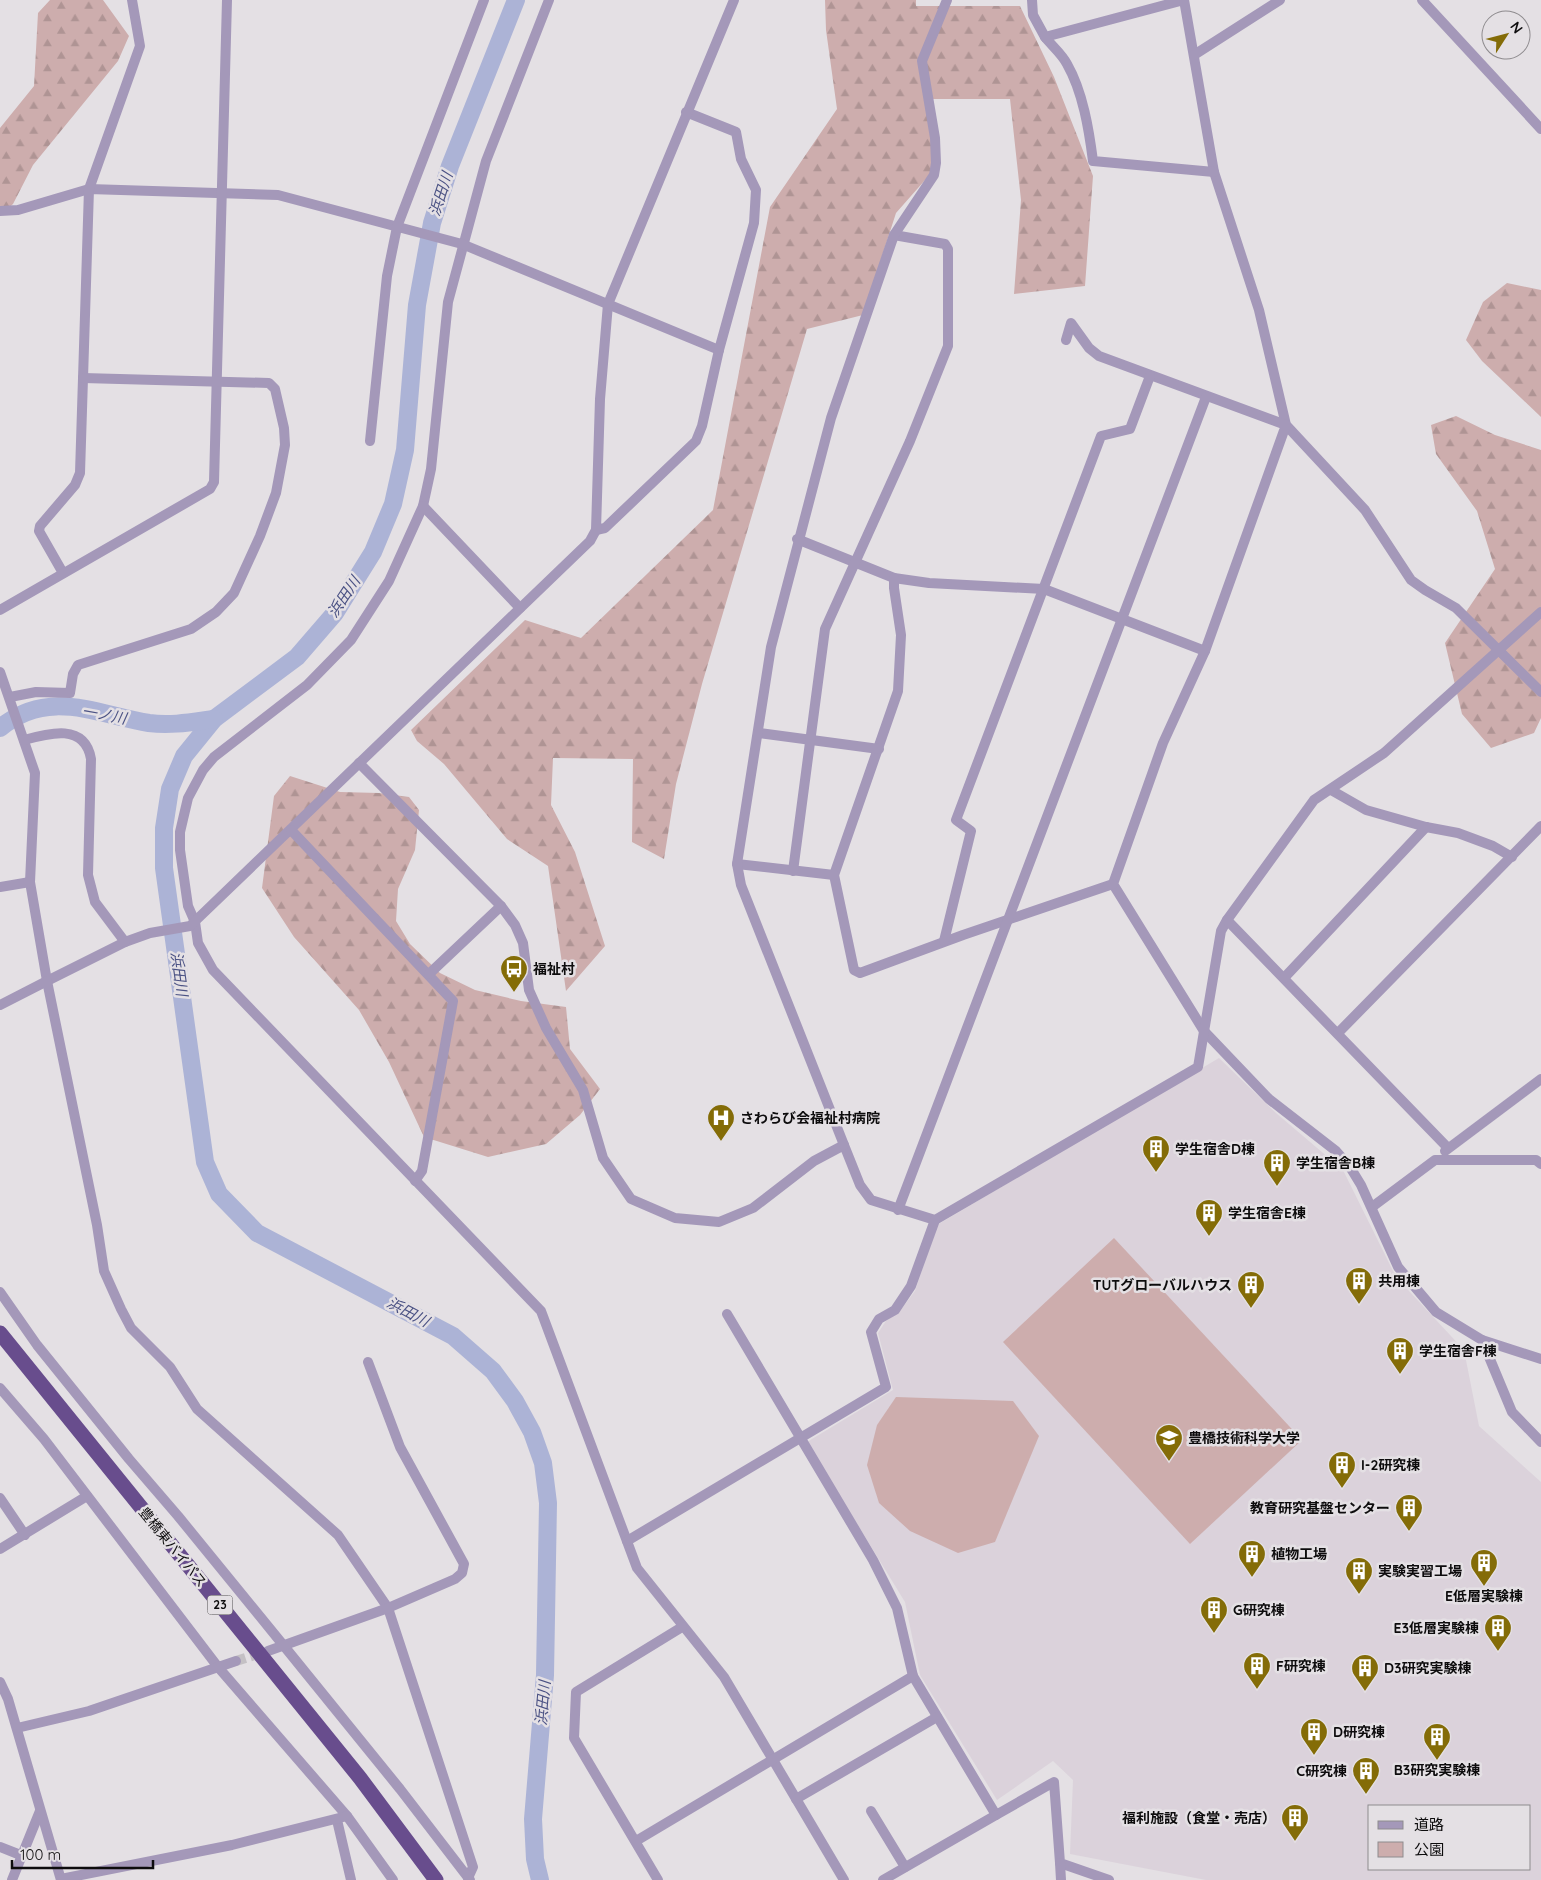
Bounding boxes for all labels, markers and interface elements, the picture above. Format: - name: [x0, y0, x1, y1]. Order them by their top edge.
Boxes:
- north arrow: [1481, 10, 1531, 60]
- text: N: [1506, 18, 1527, 37]
- water label: 浜田川: [425, 168, 457, 218]
- water label: 浜田川: [323, 571, 365, 621]
- water label: 一ノ川: [80, 701, 130, 728]
- water label: 浜田川: [167, 950, 192, 1000]
- bus stop icon: 福祉村: [499, 954, 529, 993]
- place label: 福祉村: [533, 960, 575, 978]
- hospital icon: さわらび会福祉村病院: [706, 1103, 736, 1142]
- place label: さわらび会福祉村病院: [740, 1109, 880, 1127]
- building icon: 学生宿舎D棟: [1141, 1134, 1171, 1173]
- place label: 学生宿舎D棟: [1175, 1140, 1255, 1158]
- building icon: 学生宿舎B棟: [1262, 1148, 1292, 1187]
- place label: 学生宿舎B棟: [1296, 1154, 1375, 1172]
- building icon: 学生宿舎E棟: [1194, 1198, 1224, 1237]
- place label: 学生宿舎E棟: [1228, 1204, 1306, 1222]
- building icon: 共用棟: [1344, 1266, 1374, 1305]
- building icon: TUTグローバルハウス: [1236, 1270, 1266, 1309]
- place label: 共用棟: [1378, 1272, 1420, 1290]
- place label: TUTグローバルハウス: [1093, 1276, 1232, 1294]
- water label: 浜田川: [384, 1293, 434, 1331]
- building icon: 学生宿舎F棟: [1385, 1336, 1415, 1375]
- place label: 学生宿舎F棟: [1419, 1342, 1497, 1360]
- school or university icon: 豊橋技術科学大学: [1154, 1423, 1184, 1462]
- place label: 豊橋技術科学大学: [1188, 1429, 1300, 1447]
- building icon: I-2研究棟: [1327, 1450, 1357, 1489]
- place label: I-2研究棟: [1361, 1456, 1420, 1474]
- building icon: 教育研究基盤センター: [1394, 1493, 1424, 1532]
- place label: 教育研究基盤センター: [1250, 1499, 1390, 1517]
- street label: 豊橋東バイパス: [135, 1503, 211, 1591]
- building icon: 植物工場: [1237, 1539, 1267, 1578]
- place label: 植物工場: [1271, 1545, 1327, 1563]
- building icon: E低層実験棟: [1469, 1548, 1499, 1587]
- building icon: 実験実習工場: [1344, 1556, 1374, 1595]
- place label: 実験実習工場: [1378, 1562, 1462, 1580]
- place label: E低層実験棟: [1445, 1587, 1523, 1605]
- building icon: G研究棟: [1199, 1595, 1229, 1634]
- road number: 23: [208, 1596, 232, 1614]
- place label: G研究棟: [1233, 1601, 1285, 1619]
- building icon: E3低層実験棟: [1483, 1613, 1513, 1652]
- place label: E3低層実験棟: [1393, 1619, 1479, 1637]
- building icon: F研究棟: [1242, 1651, 1272, 1690]
- building icon: D3研究実験棟: [1350, 1653, 1380, 1692]
- place label: F研究棟: [1276, 1657, 1326, 1675]
- place label: D3研究実験棟: [1384, 1659, 1472, 1677]
- water label: 浜田川: [531, 1678, 554, 1726]
- building icon: D研究棟: [1299, 1717, 1329, 1756]
- building icon: B3研究実験棟: [1422, 1722, 1452, 1761]
- place label: D研究棟: [1333, 1723, 1385, 1741]
- building icon: C研究棟: [1351, 1756, 1381, 1795]
- place label: B3研究実験棟: [1394, 1761, 1480, 1779]
- place label: C研究棟: [1296, 1762, 1347, 1780]
- building icon: 福利施設（食堂・売店）: [1280, 1803, 1310, 1842]
- legend: [1368, 1805, 1531, 1870]
- place label: 福利施設（食堂・売店）: [1122, 1809, 1276, 1827]
- text: 道路: [1414, 1815, 1444, 1834]
- scale bar: [12, 1838, 154, 1870]
- text: 公園: [1414, 1840, 1444, 1859]
- text: 100 m: [20, 1845, 61, 1864]

